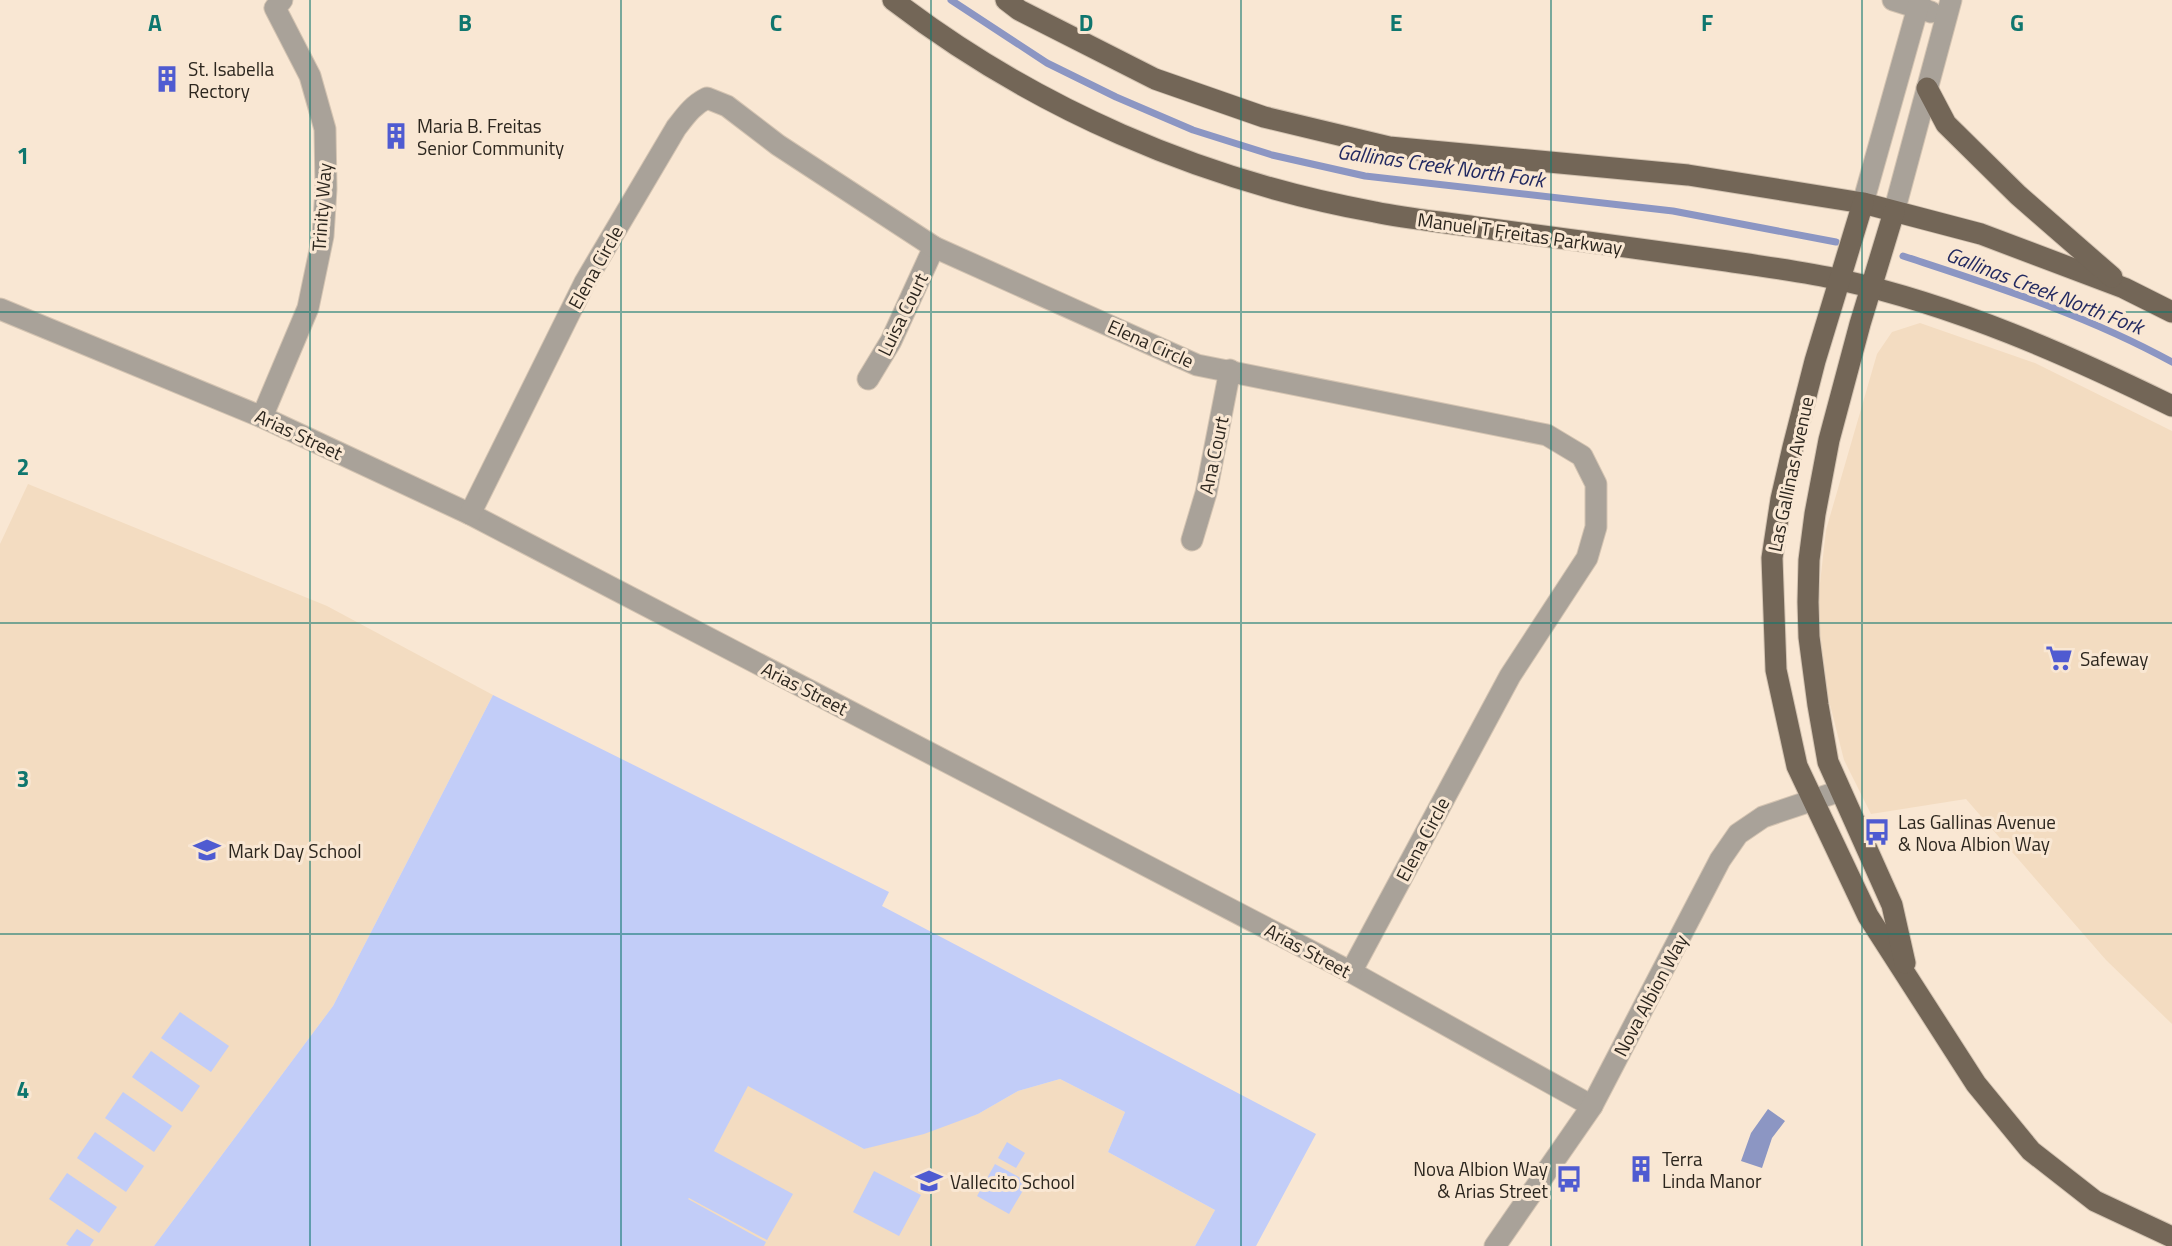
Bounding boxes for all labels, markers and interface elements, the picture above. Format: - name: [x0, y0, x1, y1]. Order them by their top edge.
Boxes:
- text: A: [148, 5, 162, 40]
- text: B: [458, 5, 472, 40]
- text: C: [770, 5, 782, 40]
- text: D: [1079, 5, 1093, 40]
- text: E: [1390, 5, 1402, 40]
- text: F: [1701, 5, 1713, 40]
- text: G: [2010, 5, 2024, 40]
- place label: St. Isabella Rectory: [188, 54, 274, 105]
- building icon: St. Isabella Rectory: [152, 64, 182, 94]
- place label: Maria B. Freitas Senior Community: [417, 111, 564, 162]
- building icon: Maria B. Freitas Senior Community: [381, 121, 411, 151]
- water label: Gallinas Creek North Fork: [1335, 135, 1549, 196]
- text: 1: [17, 138, 29, 173]
- street label: Trinity Way: [303, 162, 339, 252]
- street label: Manuel T Freitas Parkway: [1416, 204, 1624, 262]
- street label: Elena Circle: [560, 220, 630, 314]
- water label: Gallinas Creek North Fork: [1942, 238, 2151, 343]
- street label: Luisa Court: [869, 267, 935, 360]
- street label: Elena Circle: [1103, 311, 1199, 375]
- street label: Las Gallinas Avenue: [1759, 394, 1821, 554]
- street label: Arias Street: [250, 401, 348, 467]
- street label: Ana Court: [1191, 413, 1235, 497]
- text: 2: [17, 449, 29, 484]
- supermarket icon: Safeway: [2044, 643, 2074, 673]
- place label: Safeway: [2080, 644, 2148, 673]
- street label: Arias Street: [757, 654, 854, 722]
- text: 3: [17, 761, 29, 796]
- street label: Elena Circle: [1388, 792, 1456, 886]
- place label: Las Gallinas Avenue & Nova Albion Way: [1898, 807, 2056, 858]
- bus stop icon: Las Gallinas Avenue & Nova Albion Way: [1862, 817, 1892, 847]
- school or university icon: Mark Day School: [192, 835, 222, 865]
- place label: Mark Day School: [228, 836, 362, 865]
- street label: Arias Street: [1260, 915, 1356, 985]
- street label: Nova Albion Way: [1606, 929, 1694, 1061]
- text: 4: [17, 1072, 29, 1107]
- place label: Terra Linda Manor: [1662, 1144, 1762, 1195]
- place label: Nova Albion Way & Arias Street: [1413, 1154, 1548, 1205]
- building icon: Terra Linda Manor: [1626, 1154, 1656, 1184]
- bus stop icon: Nova Albion Way & Arias Street: [1554, 1164, 1584, 1194]
- school or university icon: Vallecito School: [914, 1166, 944, 1196]
- place label: Vallecito School: [950, 1167, 1075, 1196]

